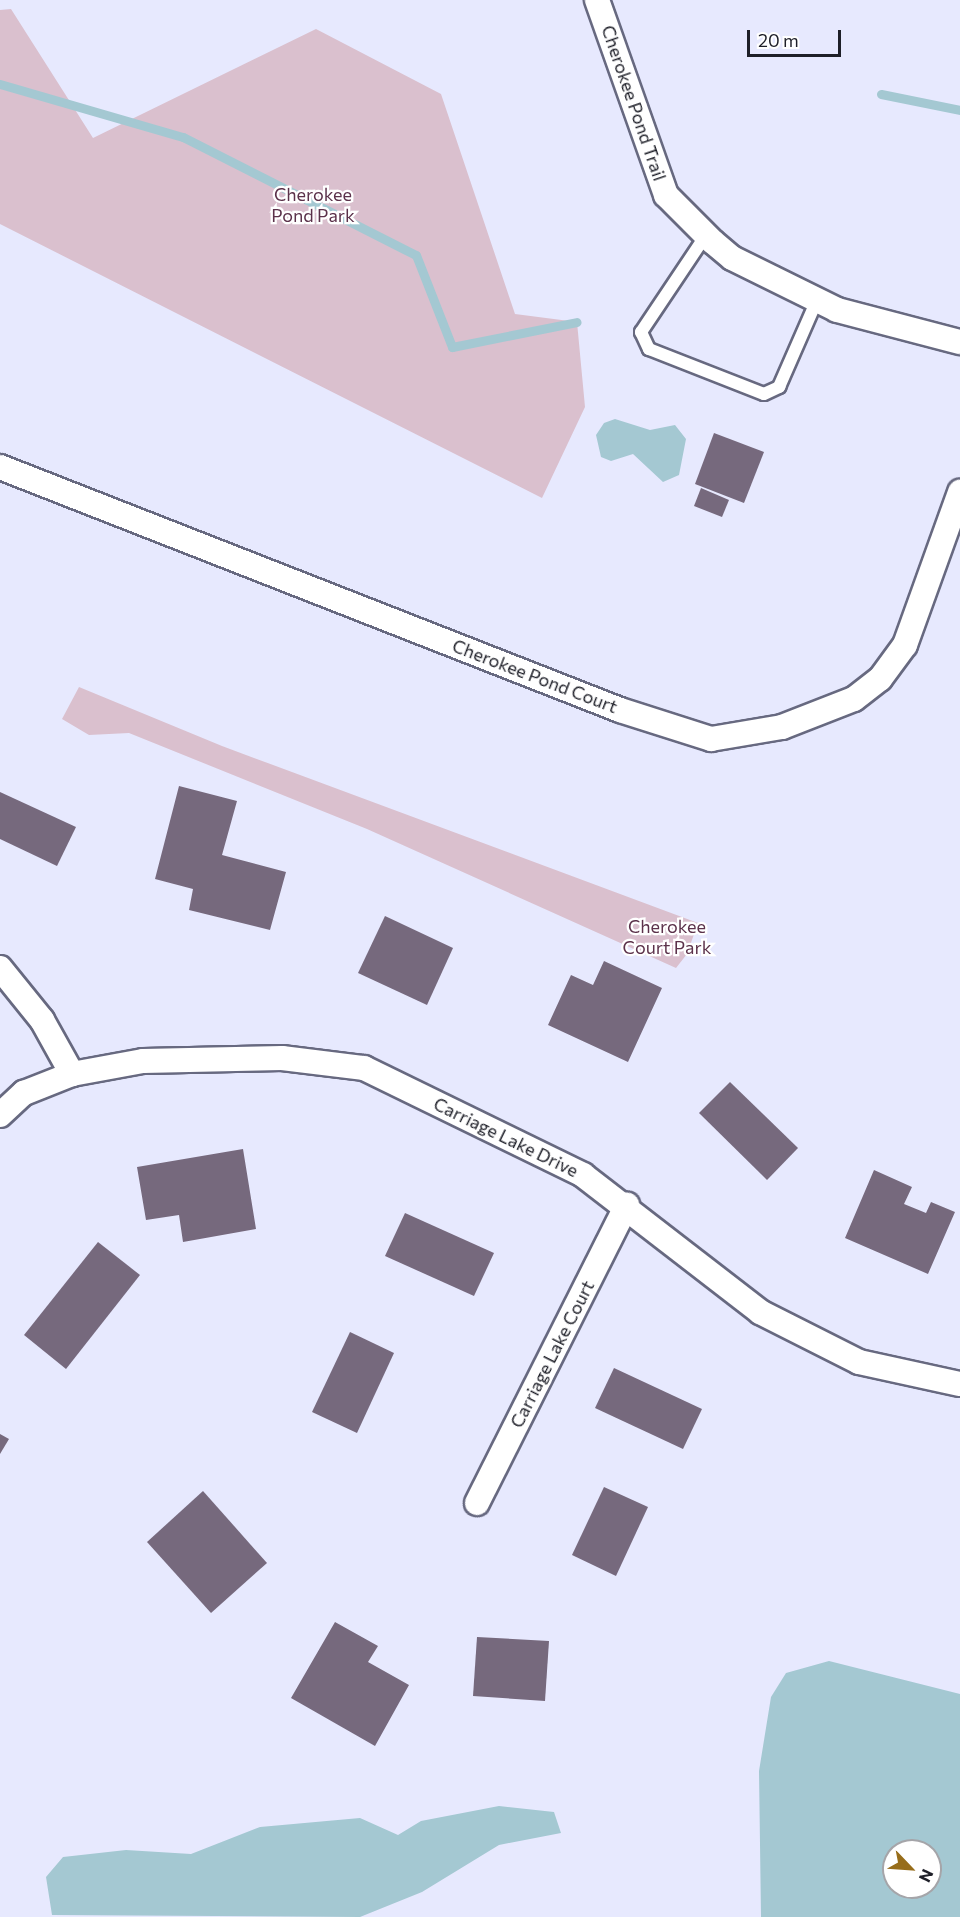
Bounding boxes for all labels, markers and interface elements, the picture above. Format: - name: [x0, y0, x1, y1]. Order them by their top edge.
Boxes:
- scale bar: [750, 18, 844, 56]
- street label: Cherokee Pond Trail: [597, 22, 671, 184]
- text: 20 m: [758, 29, 799, 51]
- park label: Cherokee Pond Park: [271, 184, 355, 226]
- street label: Cherokee Pond Court: [449, 635, 621, 717]
- park label: Cherokee Court Park: [623, 916, 711, 958]
- street label: Carriage Lake Drive: [430, 1093, 582, 1181]
- street label: Carriage Lake Court: [506, 1277, 598, 1431]
- north arrow: [882, 1839, 942, 1899]
- text: N: [916, 1867, 938, 1885]

